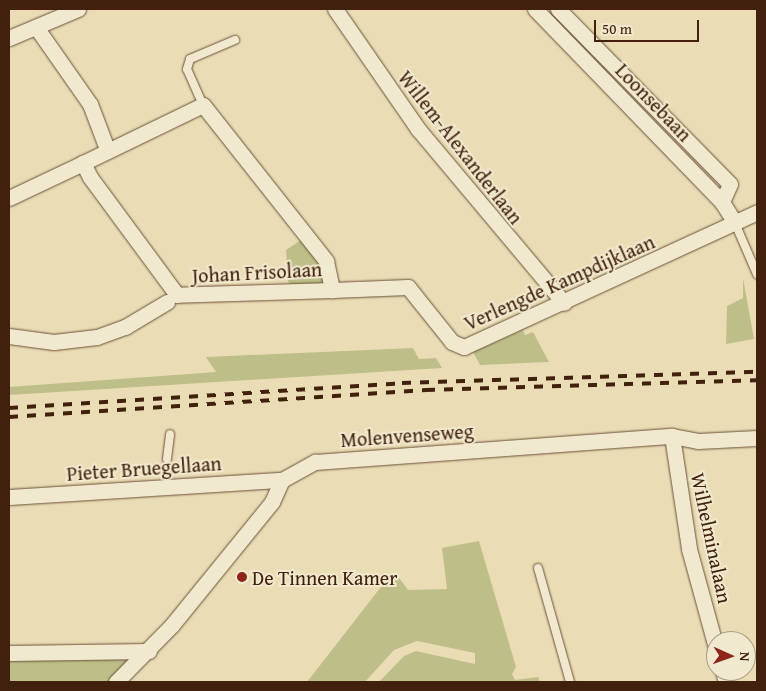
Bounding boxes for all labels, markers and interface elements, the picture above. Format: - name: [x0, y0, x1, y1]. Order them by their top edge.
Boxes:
- scale bar: [596, 10, 701, 42]
- text: 50 m: [602, 18, 632, 39]
- street label: Loonsebaan: [611, 58, 697, 146]
- street label: Willem-Alexanderlaan: [394, 65, 528, 229]
- street label: Verlengde Kampdijklaan: [460, 229, 658, 335]
- street label: Johan Frisolaan: [191, 257, 323, 287]
- street label: Molenvenseweg: [340, 418, 474, 452]
- street label: Pieter Bruegellaan: [66, 451, 222, 485]
- street label: Wilhelminalaan: [686, 471, 738, 605]
- place label: De Tinnen Kamer: [252, 565, 397, 589]
- marker: De Tinnen Kamer: [236, 571, 248, 583]
- north arrow: [706, 631, 756, 681]
- text: N: [735, 651, 755, 662]

